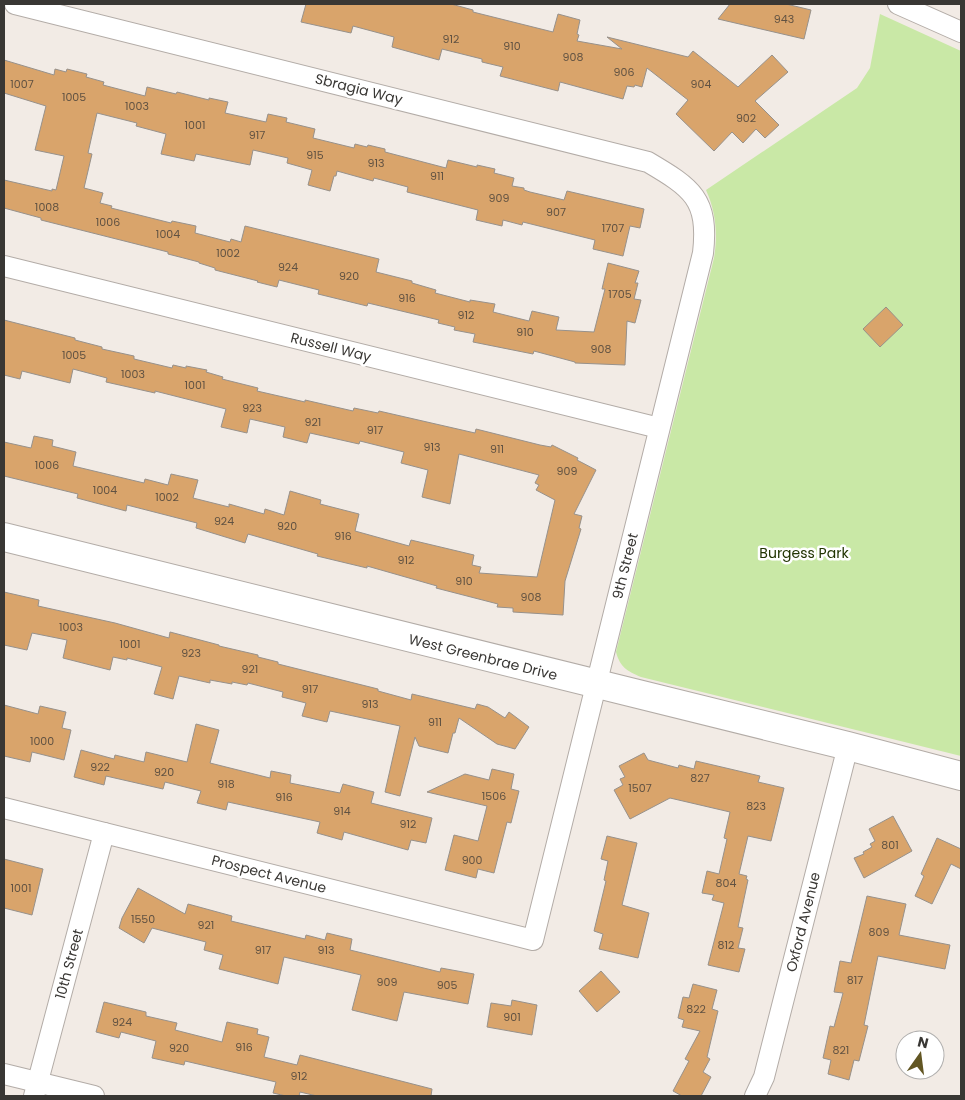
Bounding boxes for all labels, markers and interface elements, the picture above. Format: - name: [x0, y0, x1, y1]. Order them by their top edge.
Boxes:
- house number: 943: [774, 11, 794, 27]
- house number: 912: [443, 31, 459, 47]
- house number: 910: [503, 38, 521, 54]
- house number: 908: [563, 49, 583, 65]
- house number: 906: [614, 64, 634, 80]
- street label: Sbragia Way: [313, 68, 405, 110]
- house number: 1007: [10, 76, 34, 92]
- house number: 904: [691, 76, 711, 92]
- house number: 1005: [62, 89, 86, 105]
- house number: 1003: [125, 98, 149, 114]
- house number: 902: [736, 110, 756, 126]
- house number: 1001: [185, 117, 205, 133]
- house number: 917: [249, 127, 265, 143]
- house number: 915: [306, 147, 324, 163]
- house number: 913: [368, 155, 384, 171]
- house number: 911: [430, 168, 444, 184]
- house number: 909: [489, 190, 509, 206]
- house number: 1008: [35, 199, 59, 215]
- house number: 907: [546, 204, 566, 220]
- house number: 1006: [96, 214, 120, 230]
- house number: 1707: [602, 220, 624, 236]
- house number: 1004: [156, 226, 180, 242]
- house number: 1002: [216, 245, 240, 261]
- house number: 924: [278, 259, 298, 275]
- house number: 920: [339, 268, 359, 284]
- house number: 1705: [608, 286, 632, 302]
- house number: 916: [398, 290, 416, 306]
- house number: 912: [458, 307, 474, 323]
- house number: 910: [516, 324, 534, 340]
- street label: Russell Way: [289, 327, 374, 367]
- house number: 908: [591, 341, 611, 357]
- house number: 1005: [62, 347, 86, 363]
- house number: 1003: [121, 366, 145, 382]
- house number: 1001: [185, 377, 205, 393]
- house number: 923: [242, 400, 262, 416]
- house number: 921: [305, 414, 321, 430]
- house number: 917: [367, 422, 383, 438]
- house number: 913: [424, 439, 440, 455]
- house number: 911: [490, 441, 504, 457]
- house number: 1006: [35, 457, 59, 473]
- house number: 909: [557, 463, 577, 479]
- house number: 1004: [93, 482, 117, 498]
- house number: 1002: [155, 489, 179, 505]
- house number: 924: [214, 513, 234, 529]
- house number: 920: [277, 518, 297, 534]
- house number: 916: [334, 528, 352, 544]
- street label: 9th Street: [607, 531, 643, 601]
- park label: Burgess Park: [759, 543, 849, 563]
- house number: 912: [398, 552, 414, 568]
- house number: 910: [455, 573, 473, 589]
- house number: 908: [521, 589, 541, 605]
- house number: 1003: [59, 619, 83, 635]
- street label: West Greenbrae Drive: [407, 629, 560, 685]
- house number: 1001: [120, 636, 140, 652]
- house number: 923: [181, 645, 201, 661]
- house number: 921: [242, 661, 258, 677]
- house number: 917: [302, 681, 318, 697]
- house number: 913: [362, 696, 378, 712]
- house number: 911: [428, 714, 442, 730]
- house number: 1000: [30, 733, 54, 749]
- house number: 922: [90, 759, 110, 775]
- house number: 920: [154, 764, 174, 780]
- house number: 827: [690, 770, 710, 786]
- house number: 918: [217, 776, 235, 792]
- house number: 1507: [628, 780, 652, 796]
- house number: 1506: [482, 788, 506, 804]
- house number: 916: [275, 789, 293, 805]
- house number: 823: [746, 798, 766, 814]
- house number: 914: [333, 803, 351, 819]
- house number: 912: [400, 816, 416, 832]
- house number: 801: [881, 837, 899, 853]
- street label: Prospect Avenue: [210, 850, 329, 898]
- house number: 900: [462, 852, 482, 868]
- street label: Oxford Avenue: [781, 870, 825, 974]
- house number: 804: [716, 875, 736, 891]
- house number: 1001: [11, 880, 31, 896]
- house number: 1550: [131, 911, 155, 927]
- house number: 921: [198, 917, 214, 933]
- house number: 809: [869, 924, 889, 940]
- street label: 10th Street: [50, 927, 88, 1001]
- house number: 812: [718, 937, 734, 953]
- house number: 917: [255, 942, 271, 958]
- house number: 913: [318, 942, 334, 958]
- house number: 817: [847, 972, 863, 988]
- house number: 909: [377, 974, 397, 990]
- house number: 905: [437, 977, 457, 993]
- house number: 822: [686, 1001, 706, 1017]
- house number: 901: [503, 1009, 521, 1025]
- house number: 924: [112, 1014, 132, 1030]
- north arrow: [895, 1030, 945, 1080]
- text: N: [916, 1031, 931, 1053]
- house number: 916: [235, 1039, 253, 1055]
- house number: 920: [169, 1040, 189, 1056]
- house number: 821: [833, 1042, 849, 1058]
- house number: 912: [291, 1068, 307, 1084]

